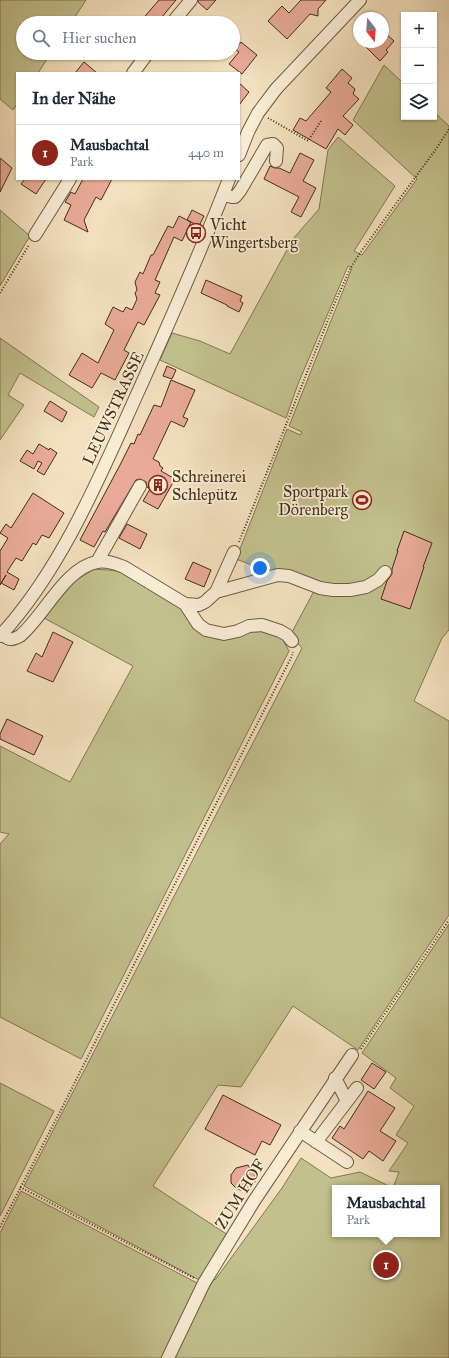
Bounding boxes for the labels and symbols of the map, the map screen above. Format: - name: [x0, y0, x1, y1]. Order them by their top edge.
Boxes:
- north arrow: [353, 12, 389, 48]
- place label: Vicht Wingertsberg: [209, 215, 298, 253]
- bus stop icon: Vicht Wingertsberg: [185, 222, 207, 244]
- street label: LEUWSTRASSE: [78, 348, 148, 468]
- place label: Schreinerei Schlepütz: [172, 467, 247, 504]
- building icon: Schreinerei Schlepütz: [147, 474, 169, 496]
- place label: Sportpark Dörenberg: [278, 482, 349, 520]
- sports icon: Sportpark Dörenberg: [351, 489, 373, 511]
- your location: [250, 558, 270, 578]
- street label: ZUM HOF: [211, 1155, 269, 1232]
- pin: 1: [373, 1250, 399, 1280]

